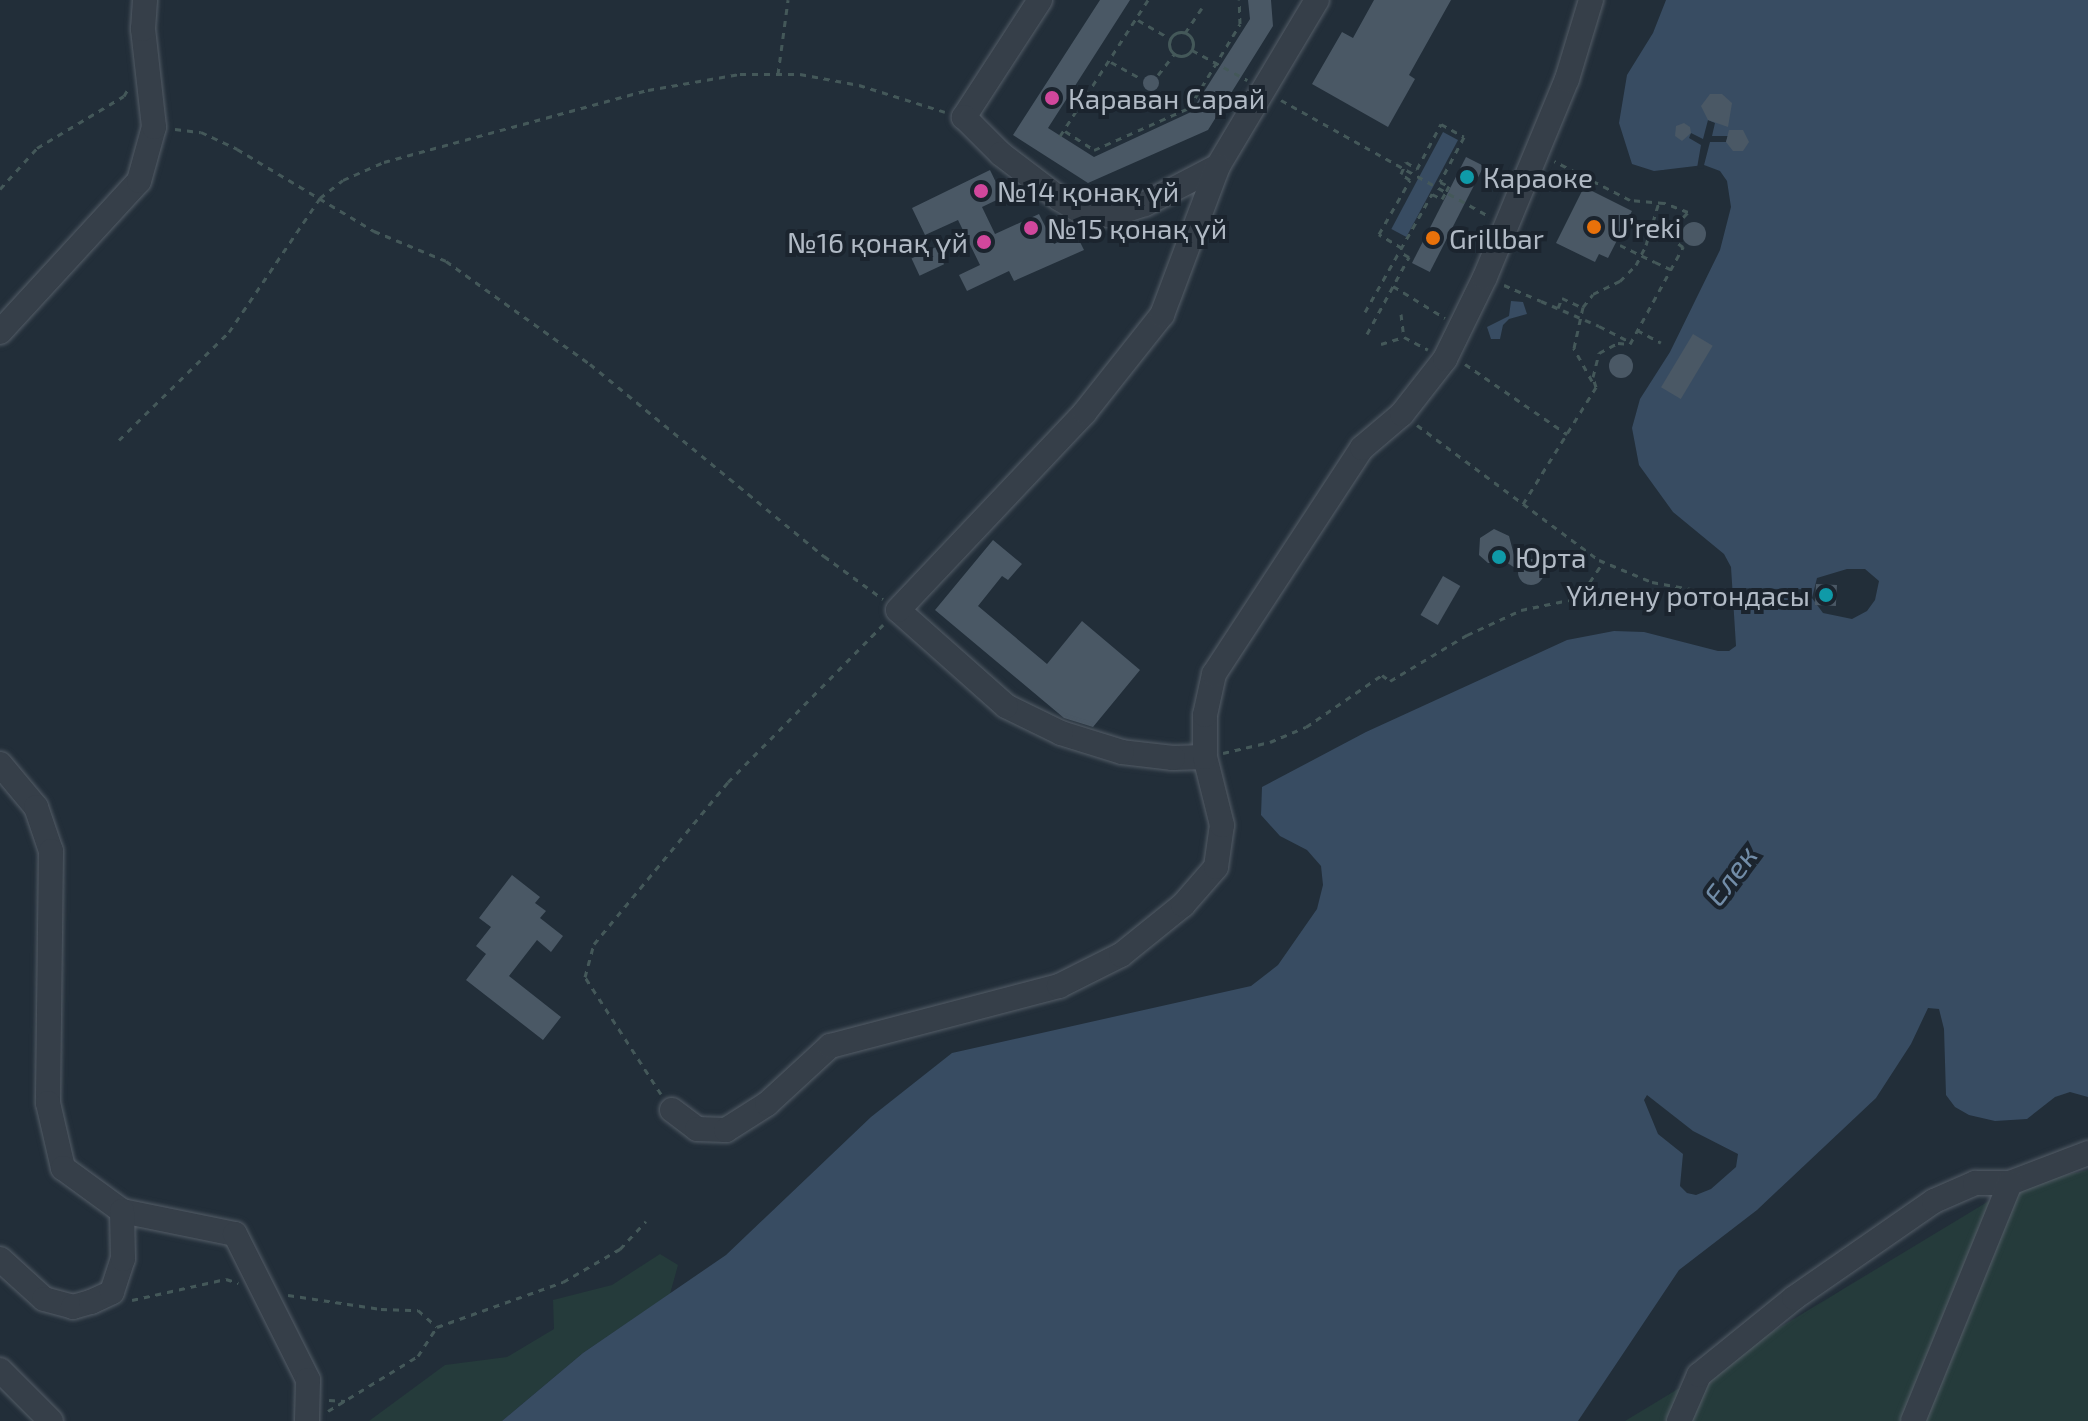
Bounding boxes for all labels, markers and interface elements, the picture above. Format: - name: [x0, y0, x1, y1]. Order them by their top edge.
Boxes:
- place label: Караван Сарай: [1068, 81, 1265, 115]
- marker: Караван Сарай: [1043, 89, 1061, 107]
- place label: Караоке: [1483, 160, 1593, 194]
- marker: Караоке: [1458, 168, 1476, 186]
- place label: №14 қонақ үй: [997, 174, 1179, 208]
- marker: №14 қонақ үй: [972, 182, 990, 200]
- place label: U’reki: [1610, 210, 1682, 244]
- place label: №15 қонақ үй: [1047, 211, 1227, 245]
- marker: U’reki: [1585, 218, 1603, 236]
- marker: №15 қонақ үй: [1022, 219, 1040, 237]
- place label: Grillbar: [1449, 221, 1544, 255]
- place label: №16 қонақ үй: [787, 225, 968, 259]
- marker: Grillbar: [1424, 229, 1442, 247]
- marker: №16 қонақ үй: [975, 233, 993, 251]
- place label: Юрта: [1515, 540, 1586, 574]
- marker: Юрта: [1490, 548, 1508, 566]
- place label: Үйлену ротондaсы: [1566, 578, 1810, 612]
- marker: Үйлену ротондaсы: [1817, 586, 1835, 604]
- water label: Елек: [1696, 838, 1764, 912]

